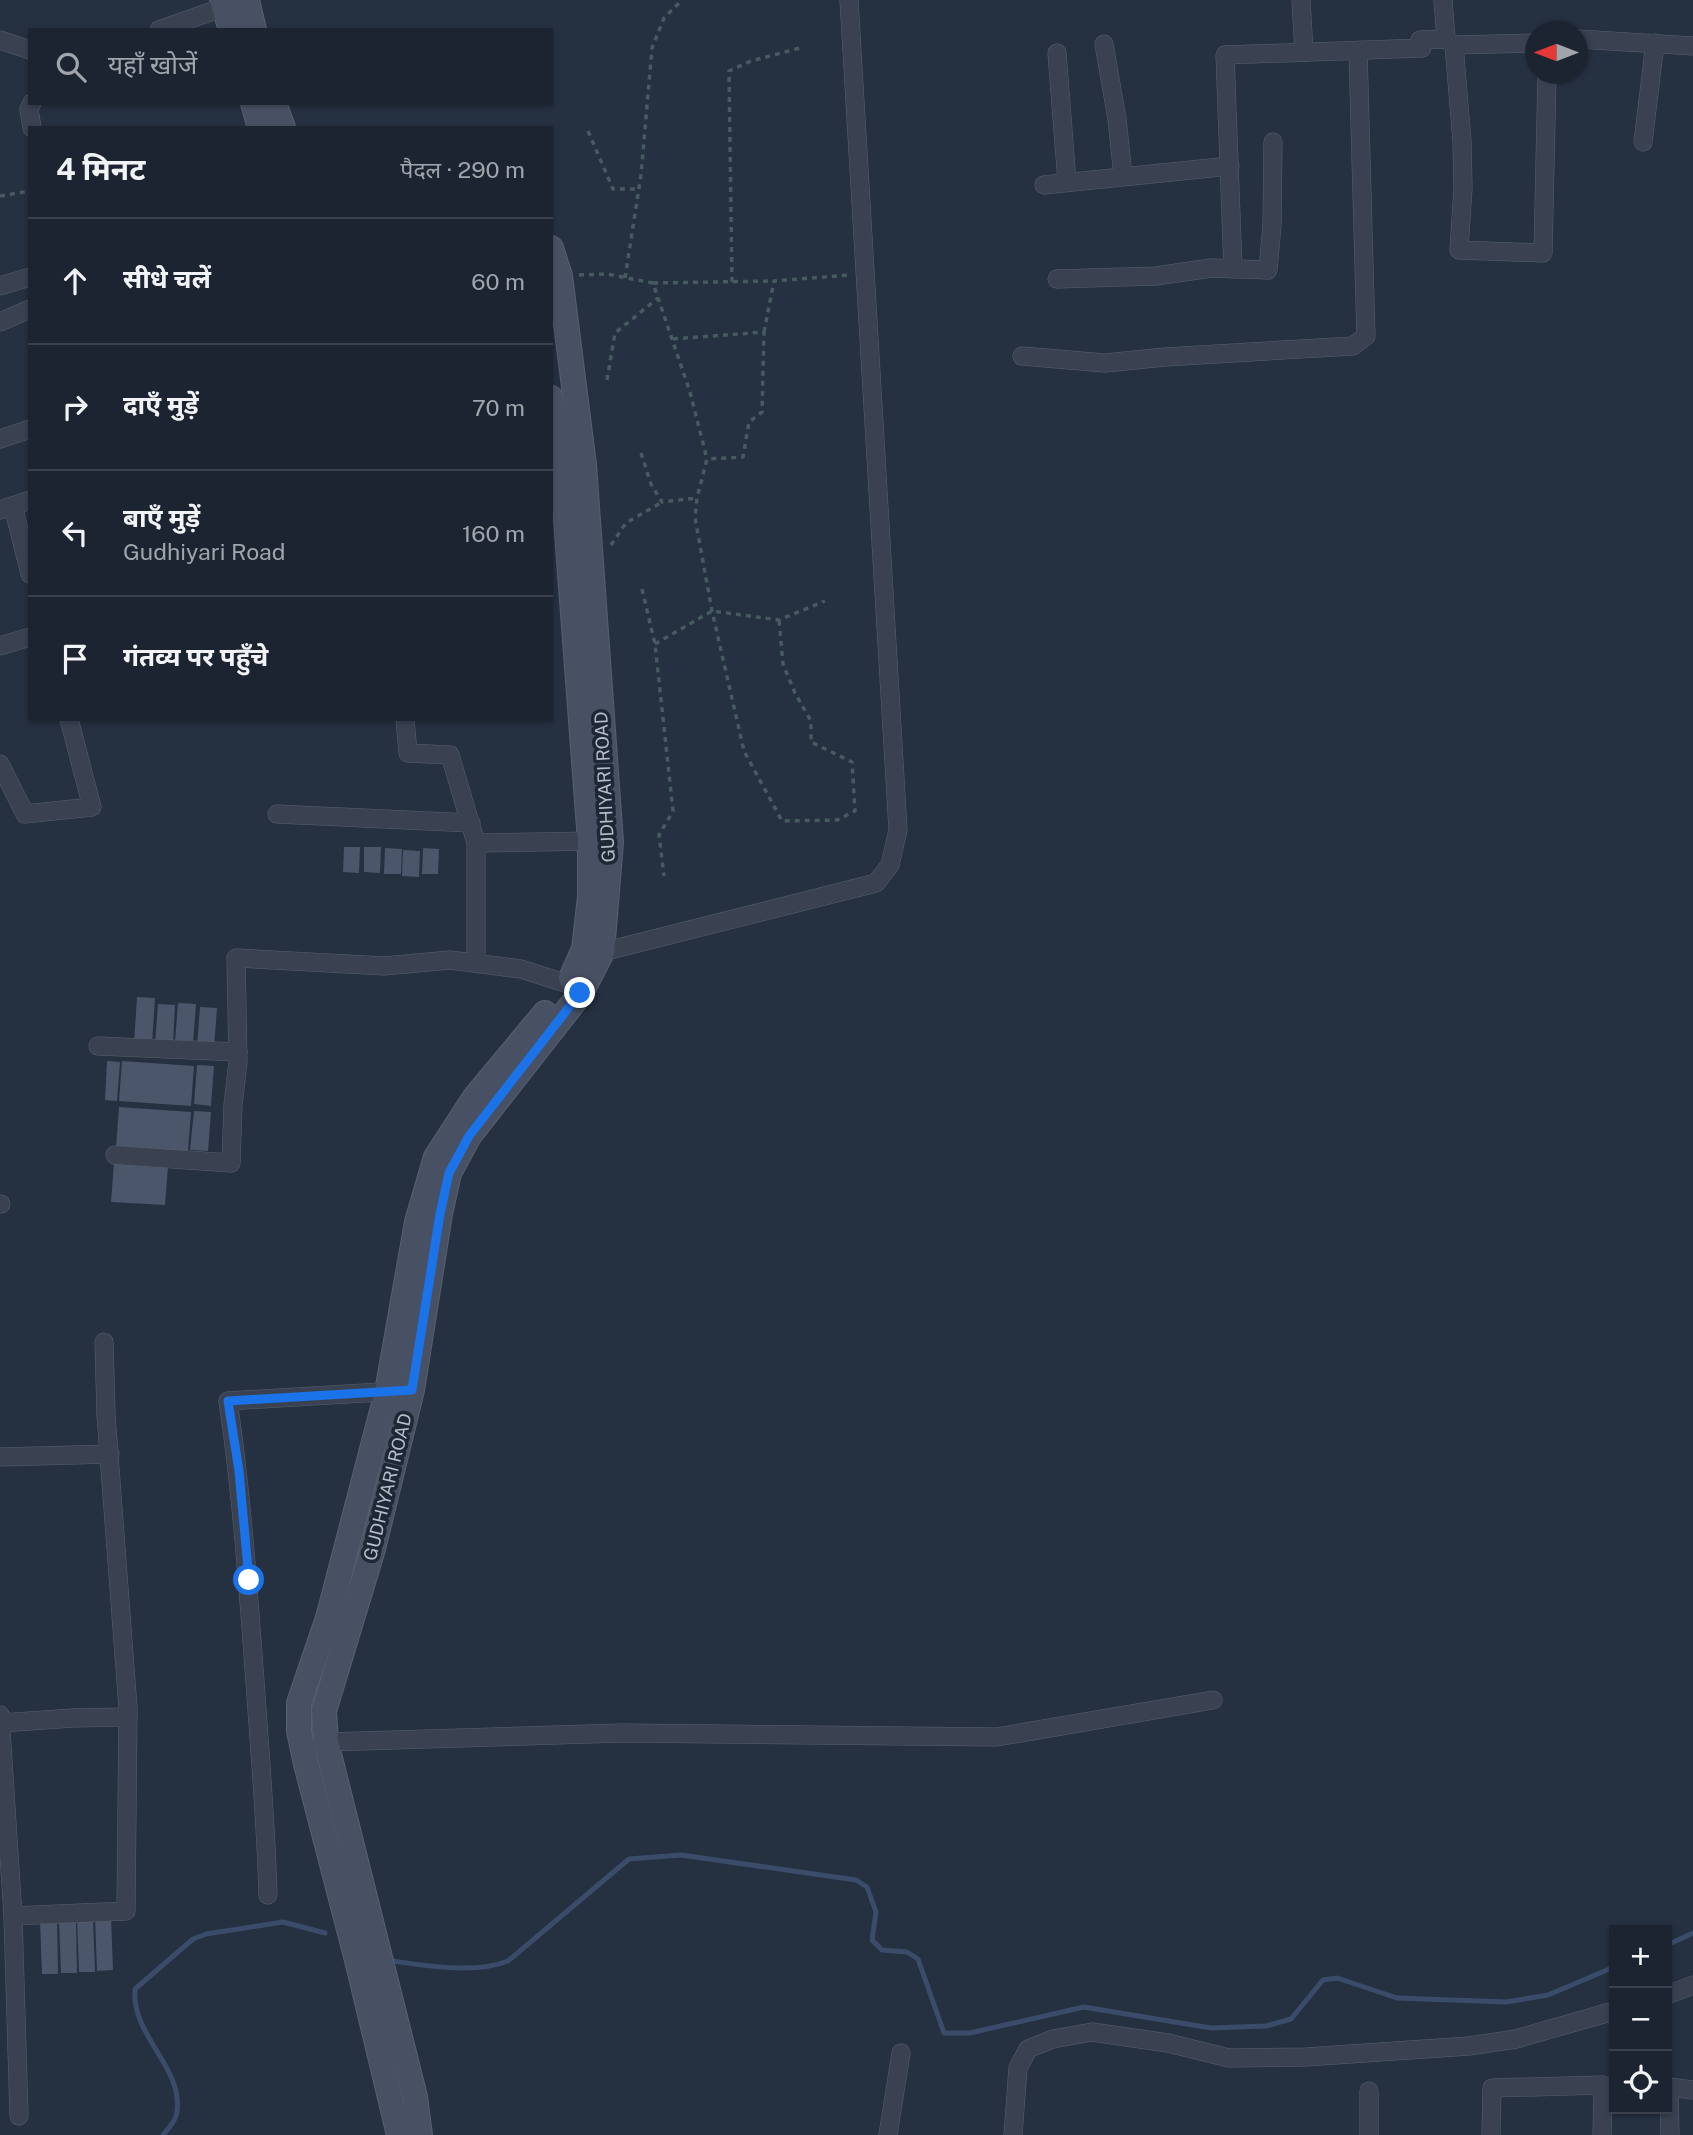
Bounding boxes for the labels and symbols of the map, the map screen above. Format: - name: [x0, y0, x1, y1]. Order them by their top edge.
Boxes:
- north arrow: [1525, 21, 1588, 84]
- street label: GUDHIYARI ROAD: [590, 711, 619, 863]
- route end: [564, 977, 595, 1008]
- street label: GUDHIYARI ROAD: [359, 1411, 416, 1563]
- route start: [233, 1564, 264, 1595]

